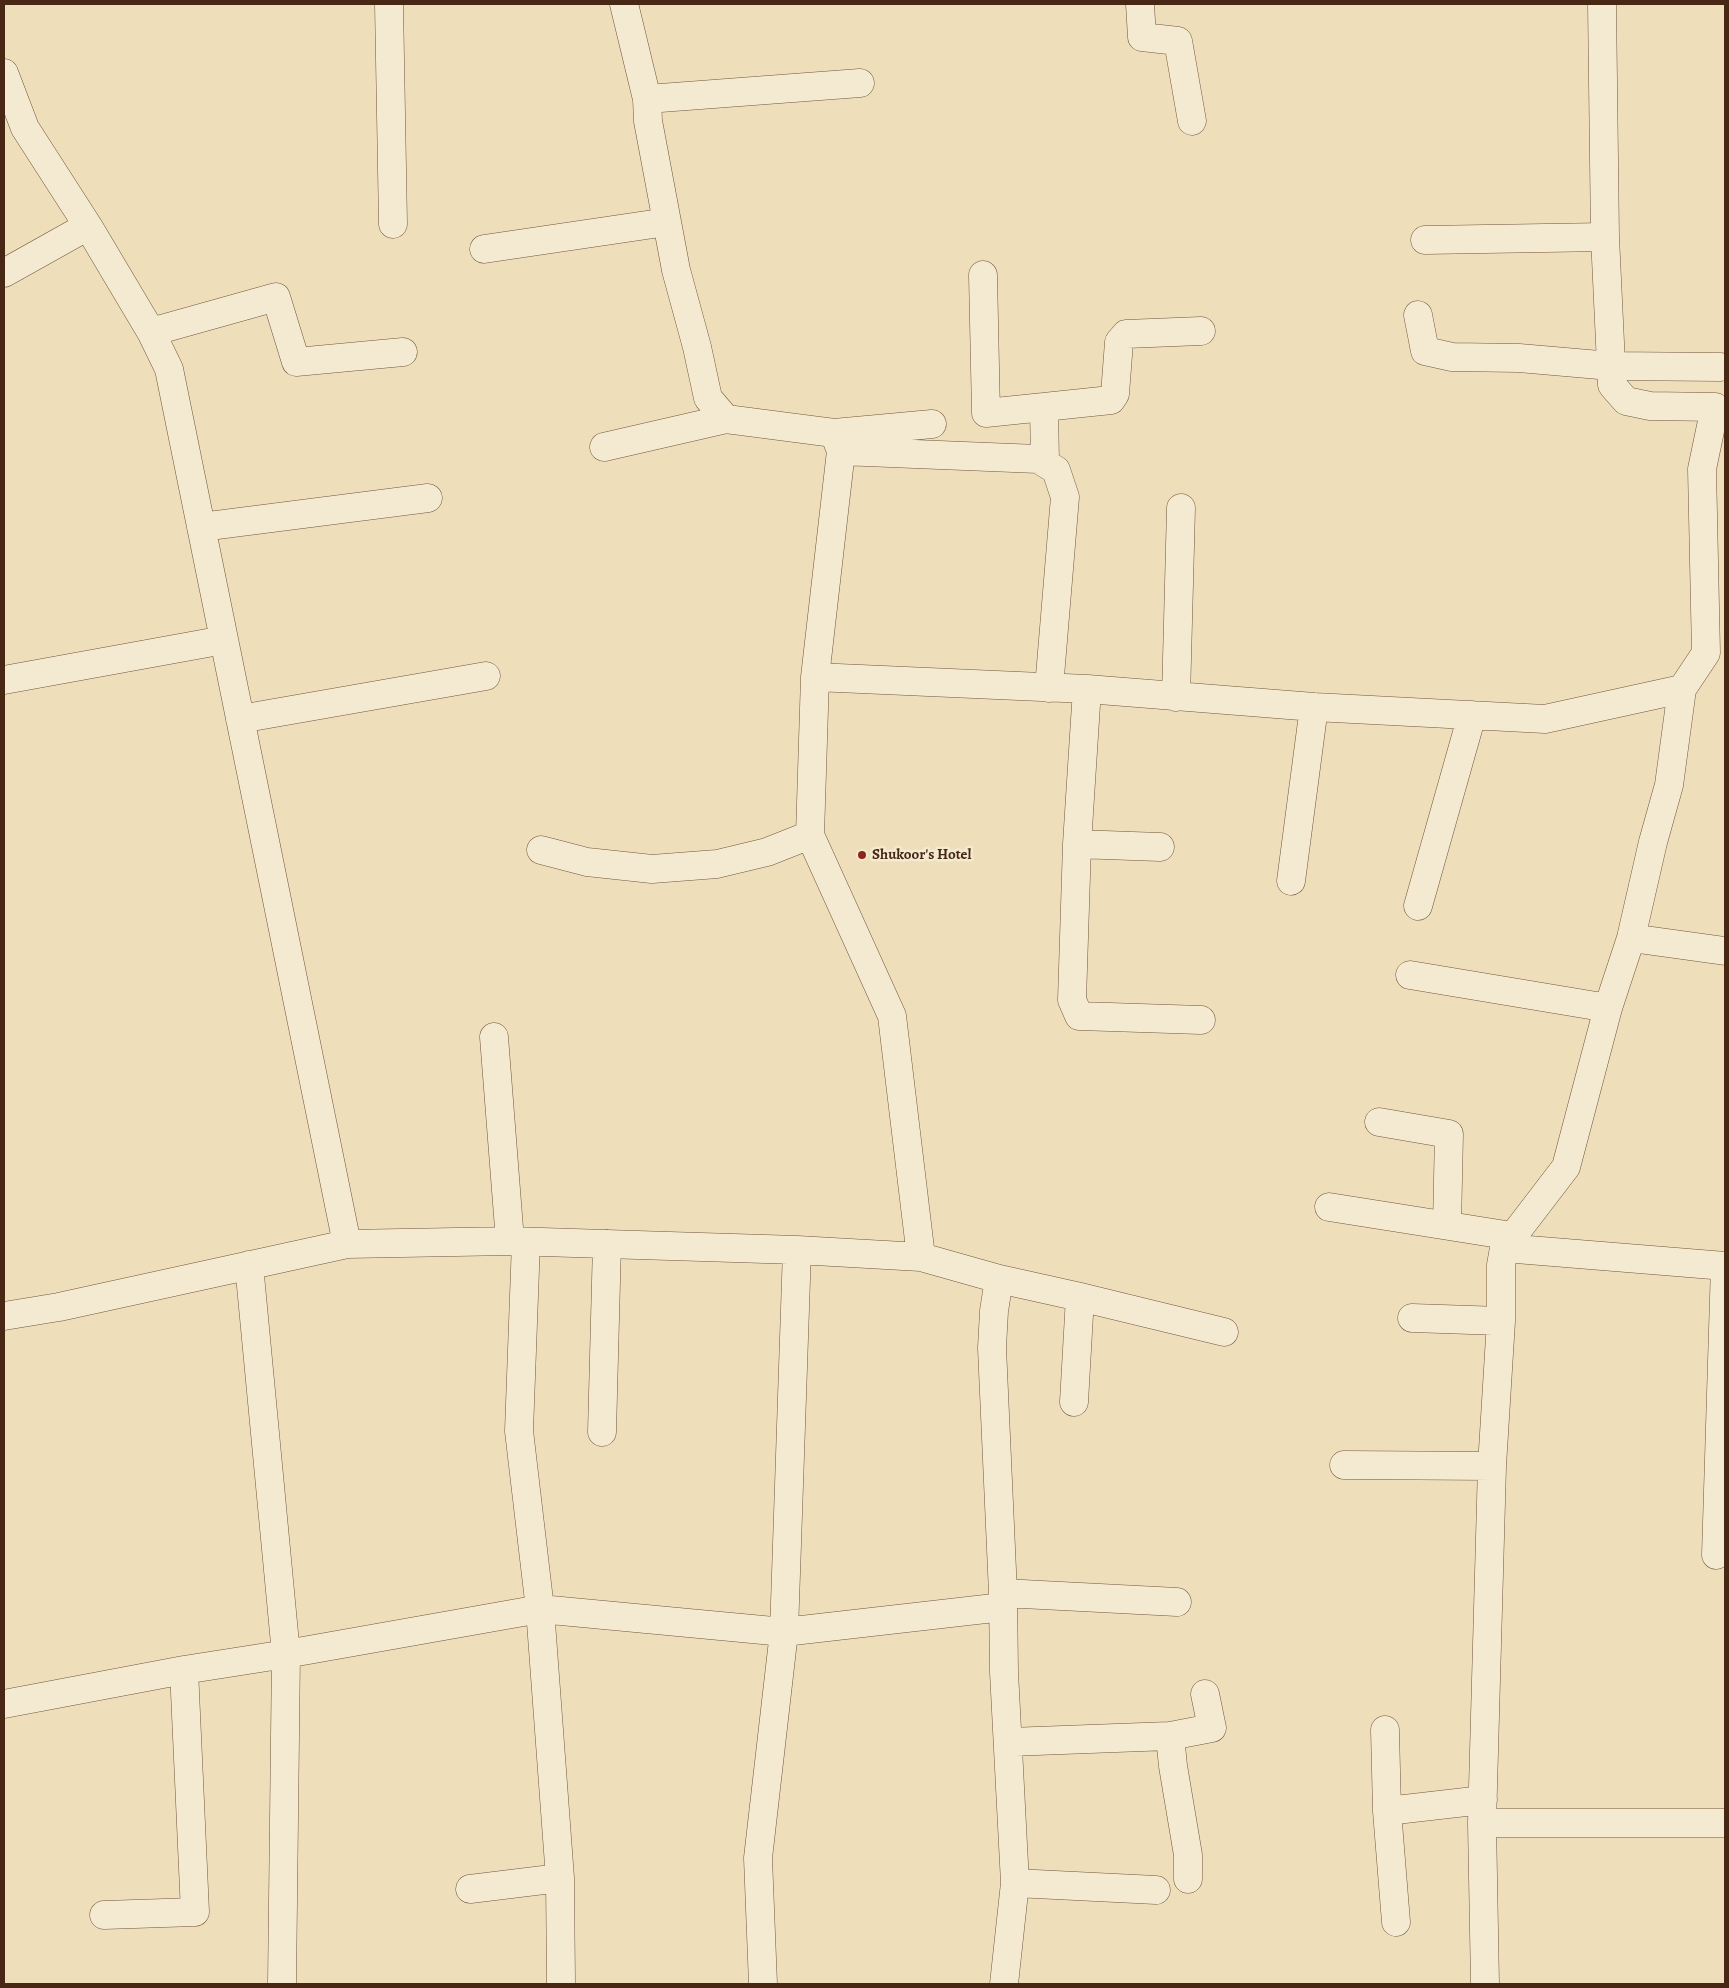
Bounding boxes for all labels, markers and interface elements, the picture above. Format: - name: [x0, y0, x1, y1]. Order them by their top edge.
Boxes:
- place label: Shukoor's Hotel: [872, 846, 971, 864]
- marker: Shukoor's Hotel: [856, 849, 868, 861]

